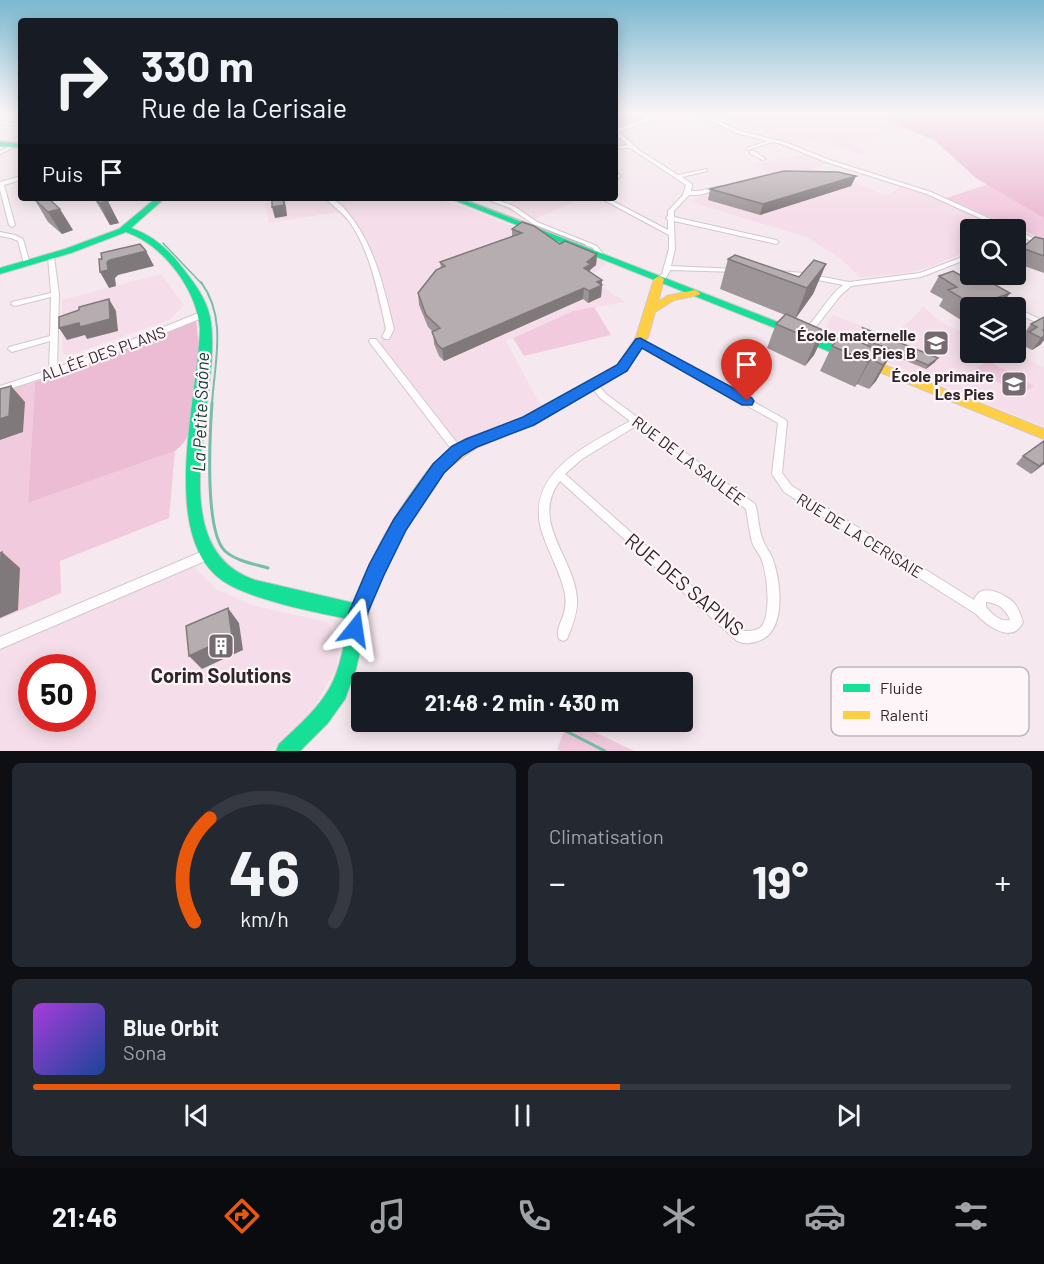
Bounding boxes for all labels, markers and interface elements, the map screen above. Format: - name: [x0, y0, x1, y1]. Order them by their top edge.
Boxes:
- text: 330 m: [141, 40, 254, 90]
- icon: right: [42, 42, 120, 120]
- text: Rue de la Cerisaie: [141, 91, 347, 123]
- icon: arrive: [95, 156, 128, 189]
- text: Puis: [42, 160, 83, 186]
- map controls: [960, 219, 1026, 363]
- button: search: [960, 219, 1026, 285]
- button: layers: [960, 297, 1026, 363]
- street label: ALLÉE DES PLANS: [38, 322, 168, 384]
- place label: École maternelle Les Pies B: [797, 325, 916, 362]
- school or university icon: École maternelle Les Pies B: [921, 328, 951, 358]
- pin: [721, 339, 772, 401]
- icon: arrive: [730, 348, 763, 381]
- water label: La Petite Saône: [187, 352, 213, 472]
- place label: École primaire Les Pies: [892, 366, 994, 403]
- school or university icon: École primaire Les Pies: [999, 369, 1029, 399]
- street label: RUE DE LA SAULÉE: [629, 411, 749, 509]
- street label: RUE DE LA CERISAIE: [794, 489, 926, 581]
- street label: RUE DES SAPINS: [621, 527, 749, 641]
- position arrow: [323, 597, 387, 661]
- building icon: Corim Solutions: [206, 631, 236, 661]
- speed limit sign: 50: [18, 654, 96, 732]
- place label: Corim Solutions: [151, 663, 291, 687]
- legend: [831, 667, 1029, 736]
- text: Fluide: [880, 678, 923, 697]
- text: 21:48 · 2 min · 430 m: [425, 689, 619, 715]
- text: Ralenti: [880, 705, 929, 724]
- text: Climatisation: [549, 824, 664, 848]
- text: 46: [228, 834, 300, 908]
- text: 19°: [752, 854, 808, 908]
- text: −: [549, 862, 566, 902]
- text: +: [995, 862, 1011, 902]
- text: km/h: [240, 906, 288, 931]
- text: Blue Orbit: [123, 1014, 219, 1040]
- text: Sona: [123, 1040, 167, 1064]
- icon: previous: [180, 1099, 213, 1132]
- icon: pause: [506, 1099, 539, 1132]
- icon: next: [832, 1099, 865, 1132]
- icon: directions: [221, 1195, 263, 1237]
- icon: music: [367, 1195, 409, 1237]
- icon: phone: [513, 1195, 555, 1237]
- icon: climate: [658, 1195, 700, 1237]
- icon: car: [804, 1195, 846, 1237]
- icon: filters: [950, 1195, 992, 1237]
- text: 21:46: [52, 1200, 117, 1232]

